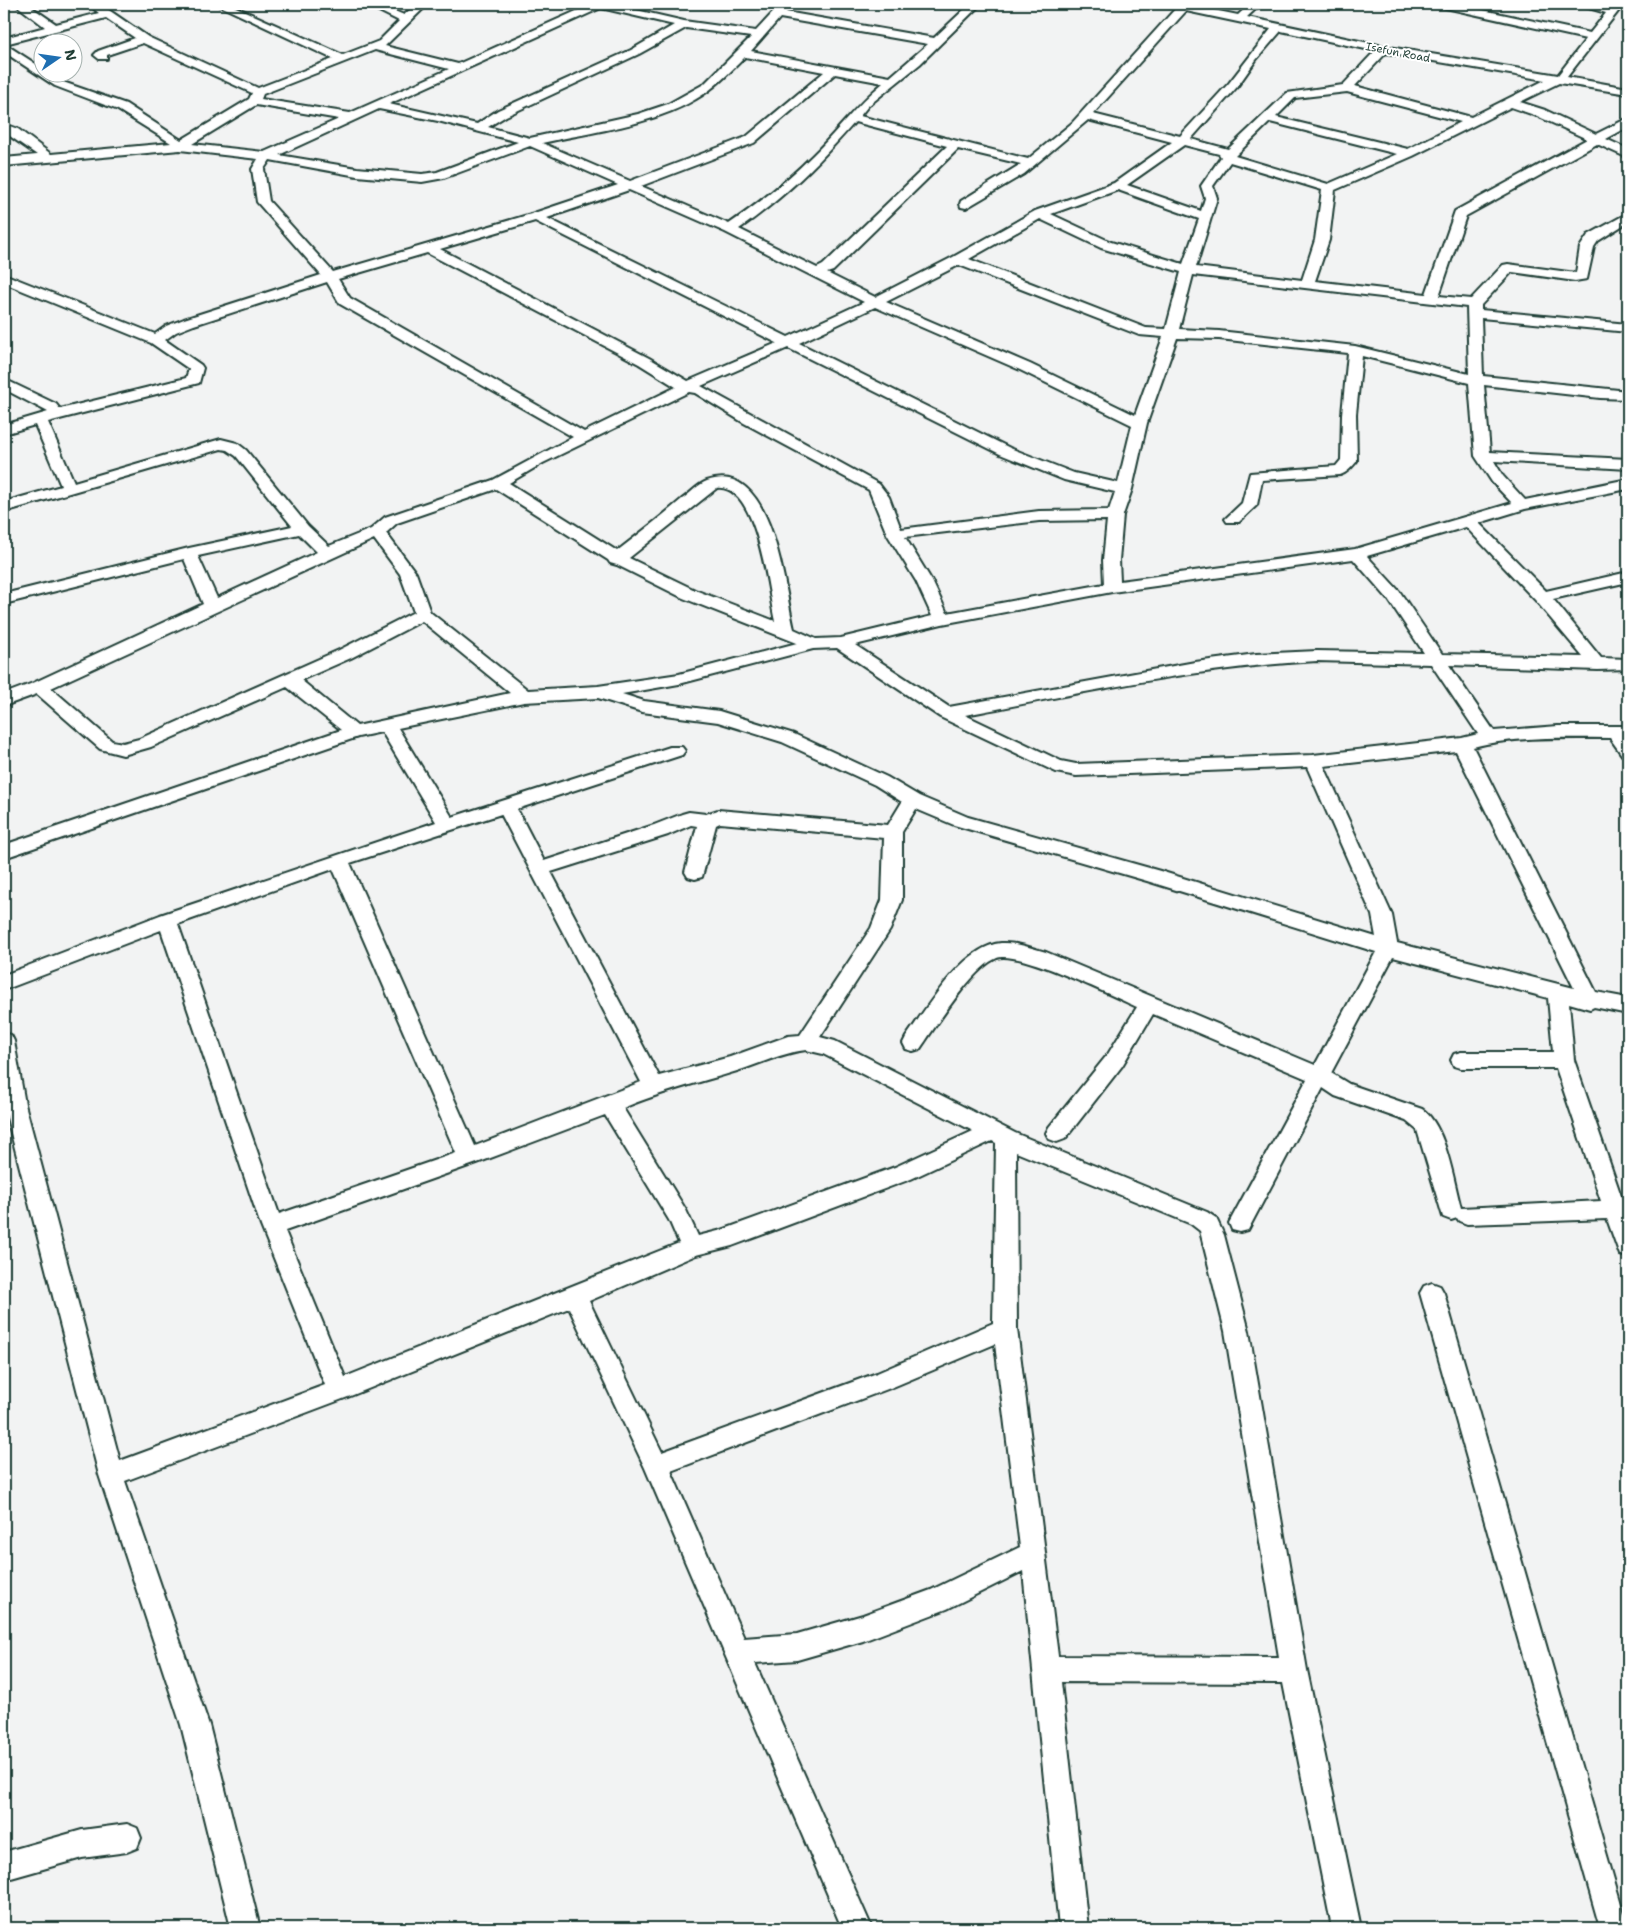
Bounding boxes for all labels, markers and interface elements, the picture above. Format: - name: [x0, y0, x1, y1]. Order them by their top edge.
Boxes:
- north arrow: [32, 32, 82, 82]
- street label: Isefun Road: [1364, 39, 1431, 66]
- text: N: [61, 48, 81, 63]

